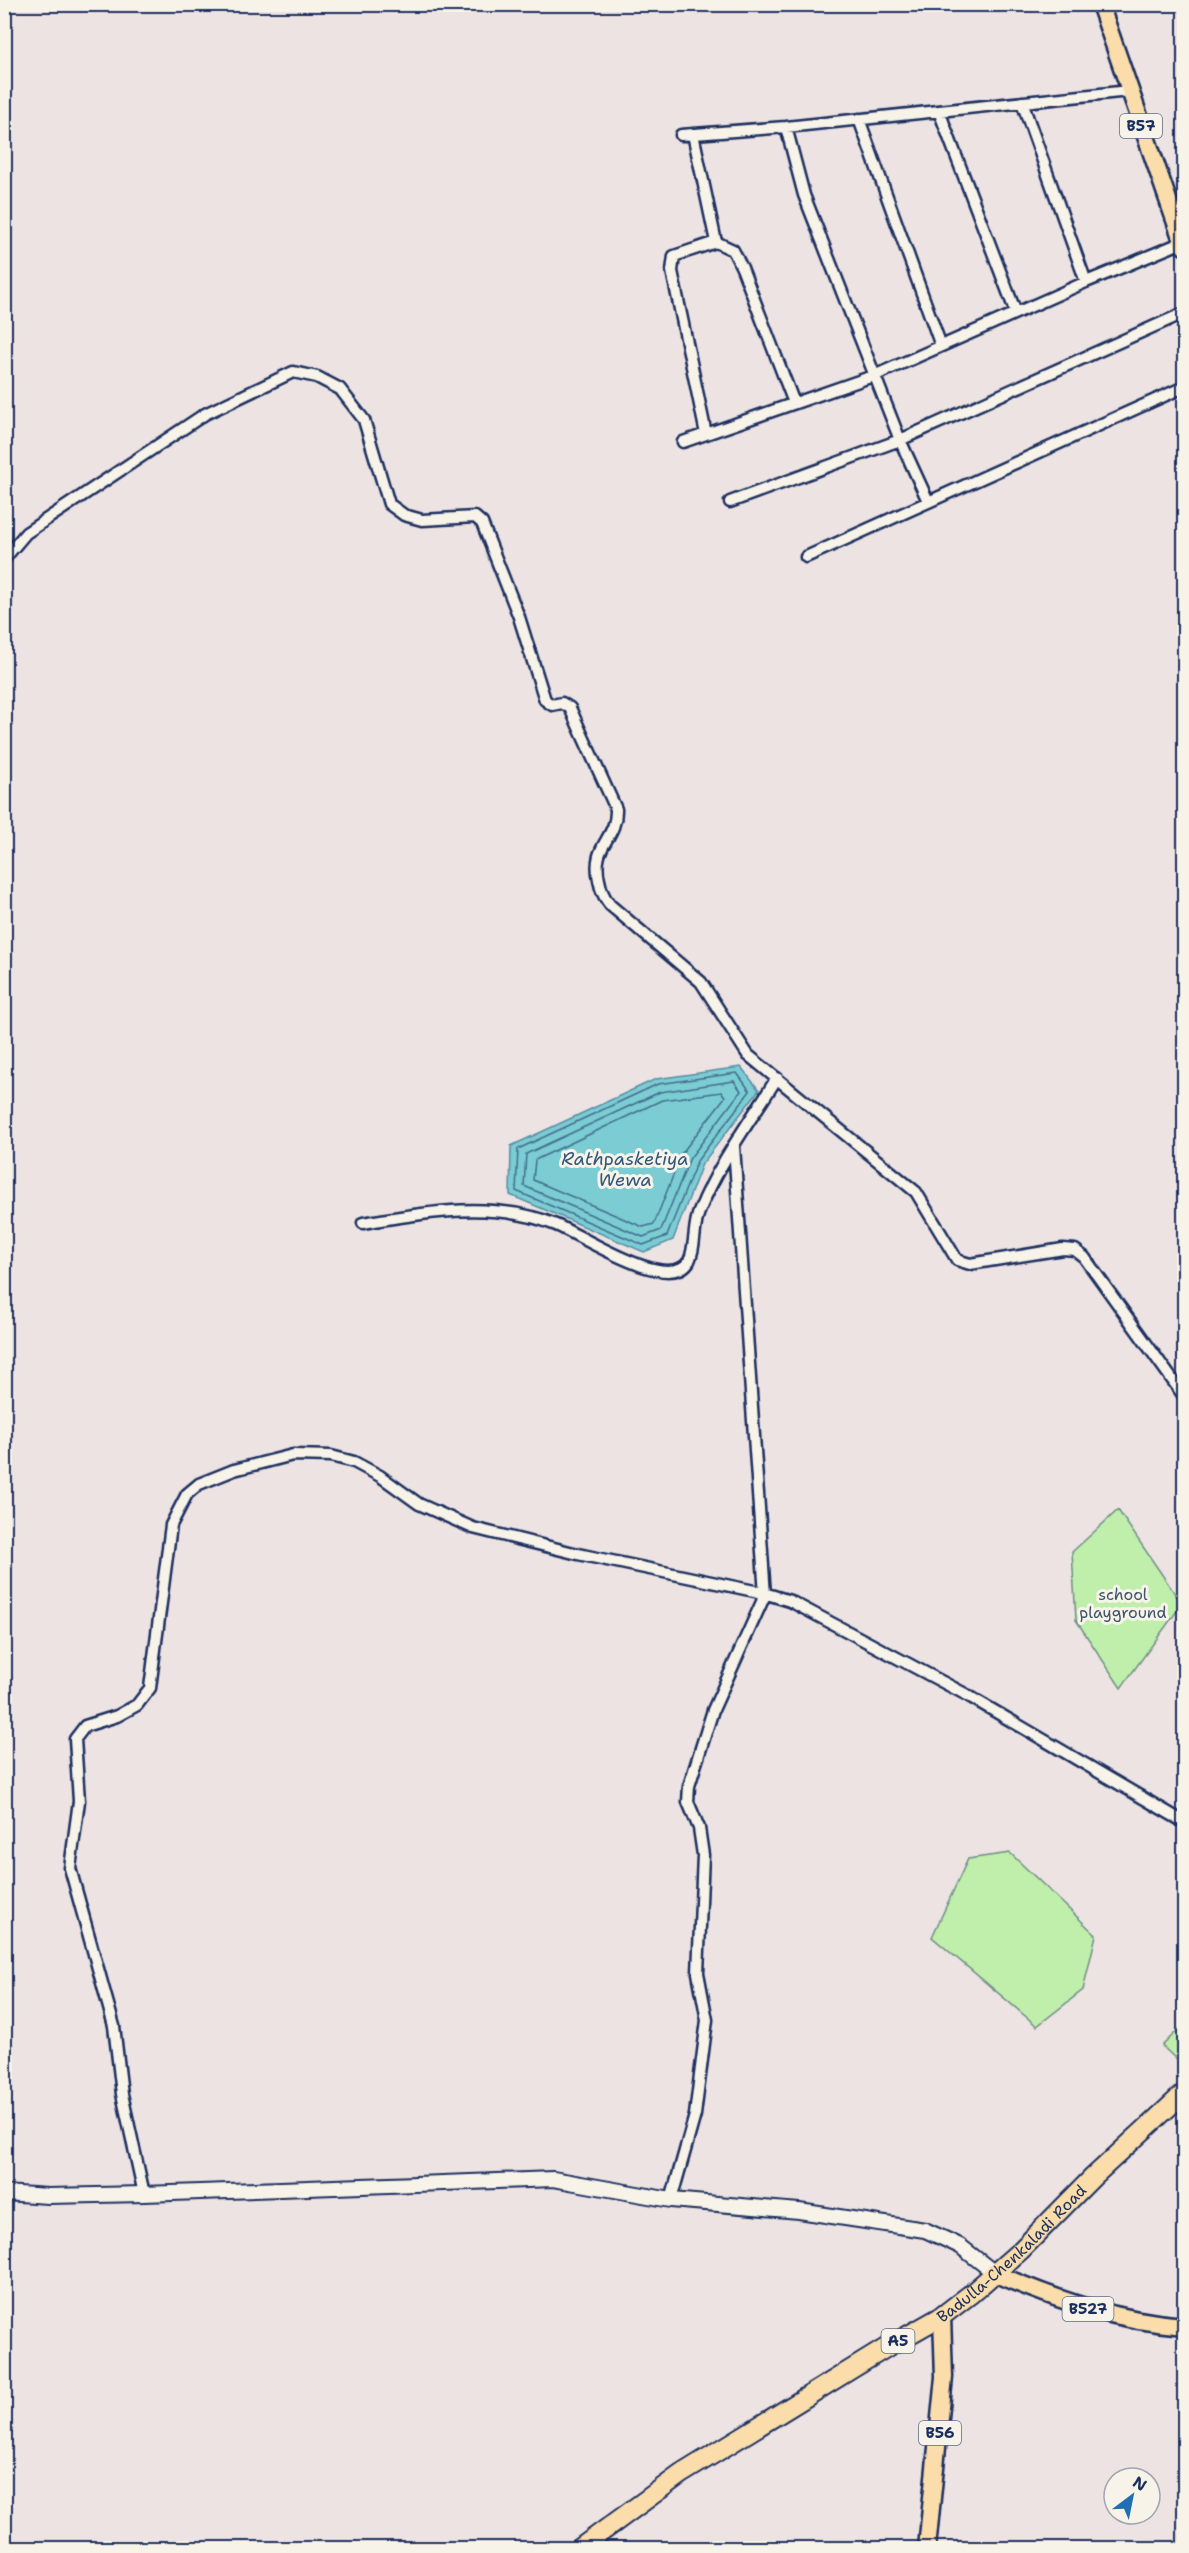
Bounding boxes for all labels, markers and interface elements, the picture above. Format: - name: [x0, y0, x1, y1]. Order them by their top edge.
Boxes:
- road number: B57: [1120, 114, 1162, 138]
- water label: Rathpasketiya Wewa: [562, 1147, 688, 1192]
- park label: school playground: [1079, 1584, 1167, 1623]
- street label: Badulla-Chenkaladi Road: [932, 2180, 1091, 2327]
- road number: B527: [1062, 2297, 1114, 2321]
- road number: A5: [882, 2329, 914, 2353]
- road number: B56: [919, 2421, 961, 2445]
- north arrow: [1102, 2466, 1162, 2526]
- text: N: [1129, 2471, 1151, 2496]

